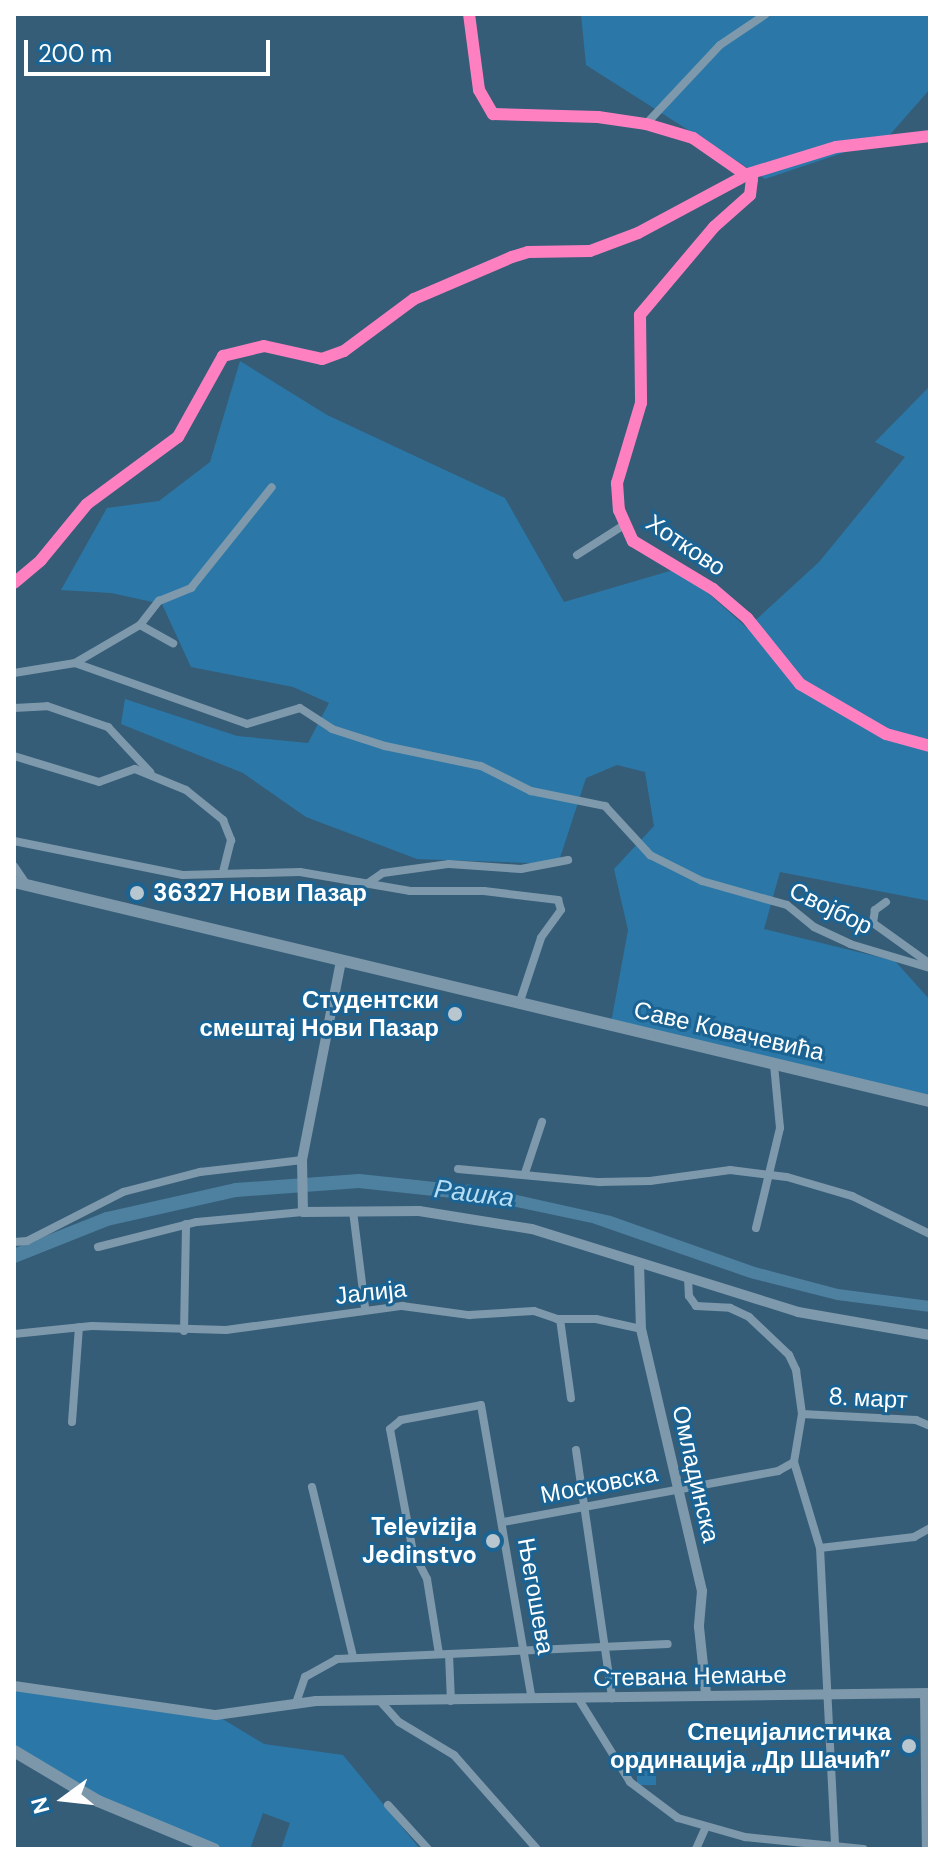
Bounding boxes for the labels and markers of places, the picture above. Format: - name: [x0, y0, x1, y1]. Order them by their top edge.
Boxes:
- place label: 36327 Нови Пазар: [153, 879, 367, 907]
- marker: 36327 Нови Пазар: [128, 884, 146, 902]
- place label: Студентски смештај Нови Пазар: [199, 986, 439, 1042]
- marker: Студентски смештај Нови Пазар: [446, 1005, 464, 1023]
- place label: Televizija Jedinstvo: [362, 1513, 477, 1569]
- marker: Televizija Jedinstvo: [484, 1532, 502, 1550]
- place label: Специјалистичка ординација „Др Шачић”: [610, 1718, 891, 1774]
- marker: Специјалистичка ординација „Др Шачић”: [898, 1735, 920, 1757]

